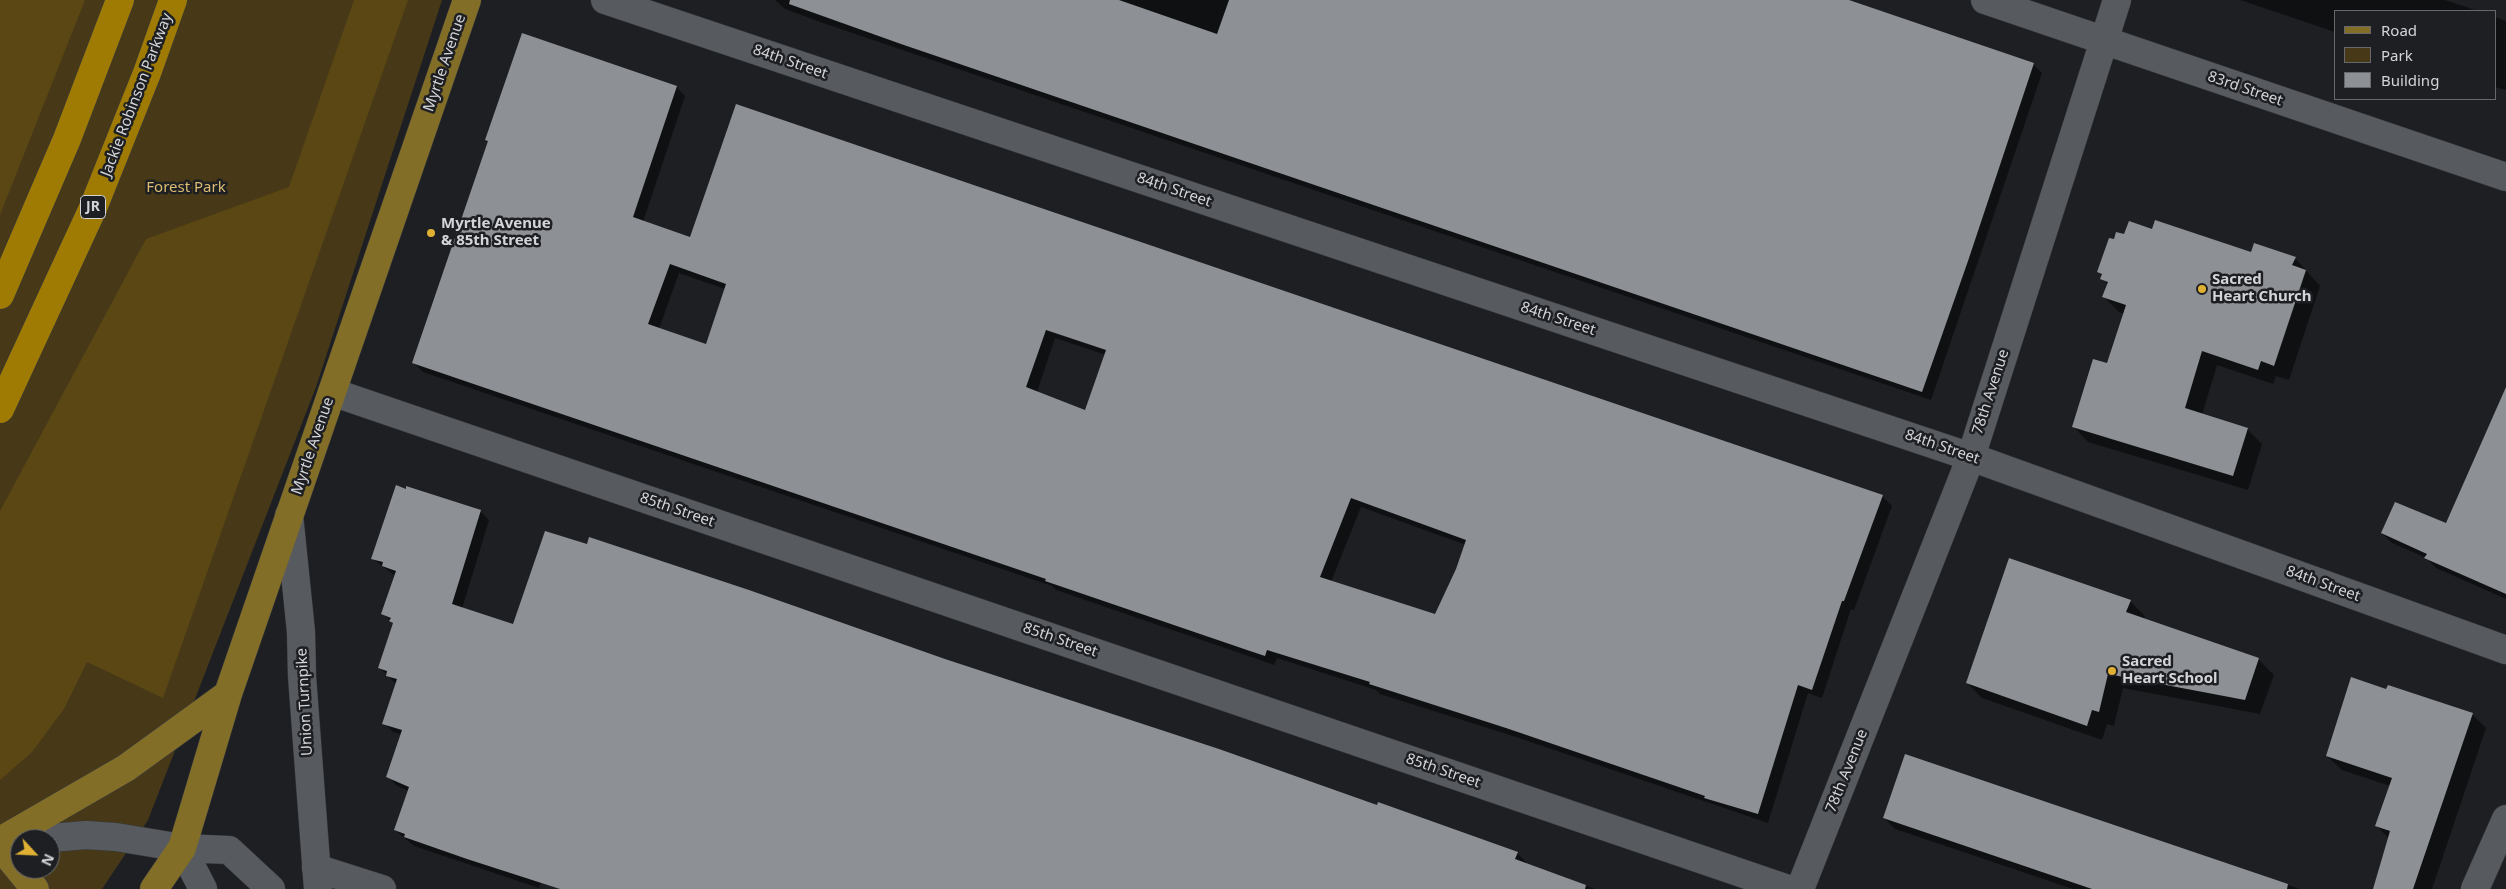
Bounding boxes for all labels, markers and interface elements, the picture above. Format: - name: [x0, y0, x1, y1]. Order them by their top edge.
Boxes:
- legend: [2334, 10, 2496, 100]
- street label: Jackie Robinson Parkway: [97, 11, 177, 179]
- street label: Myrtle Avenue: [420, 12, 470, 114]
- text: Road: [2381, 20, 2417, 40]
- street label: 84th Street: [750, 41, 830, 83]
- text: Park: [2381, 45, 2413, 65]
- street label: 83rd Street: [2205, 68, 2285, 110]
- text: Building: [2381, 70, 2439, 90]
- street label: 84th Street: [1134, 169, 1214, 211]
- park label: Forest Park: [146, 179, 226, 197]
- road number: JR: [80, 196, 106, 218]
- place label: Myrtle Avenue & 85th Street: [441, 215, 551, 250]
- marker: Myrtle Avenue & 85th Street: [425, 227, 437, 239]
- place label: Sacred Heart Church: [2212, 271, 2312, 306]
- marker: Sacred Heart Church: [2196, 283, 2208, 295]
- street label: 84th Street: [1518, 298, 1598, 340]
- street label: 78th Avenue: [1969, 347, 2013, 437]
- street label: Myrtle Avenue: [288, 395, 338, 497]
- street label: 84th Street: [1902, 426, 1982, 468]
- street label: 85th Street: [637, 489, 717, 531]
- street label: 84th Street: [2283, 562, 2363, 606]
- street label: 85th Street: [1020, 619, 1100, 661]
- street label: Union Turnpike: [293, 647, 317, 757]
- place label: Sacred Heart School: [2122, 653, 2218, 688]
- marker: Sacred Heart School: [2106, 665, 2118, 677]
- street label: 78th Avenue: [1822, 727, 1872, 815]
- street label: 85th Street: [1403, 750, 1483, 792]
- north arrow: [10, 829, 60, 879]
- text: N: [37, 851, 59, 869]

